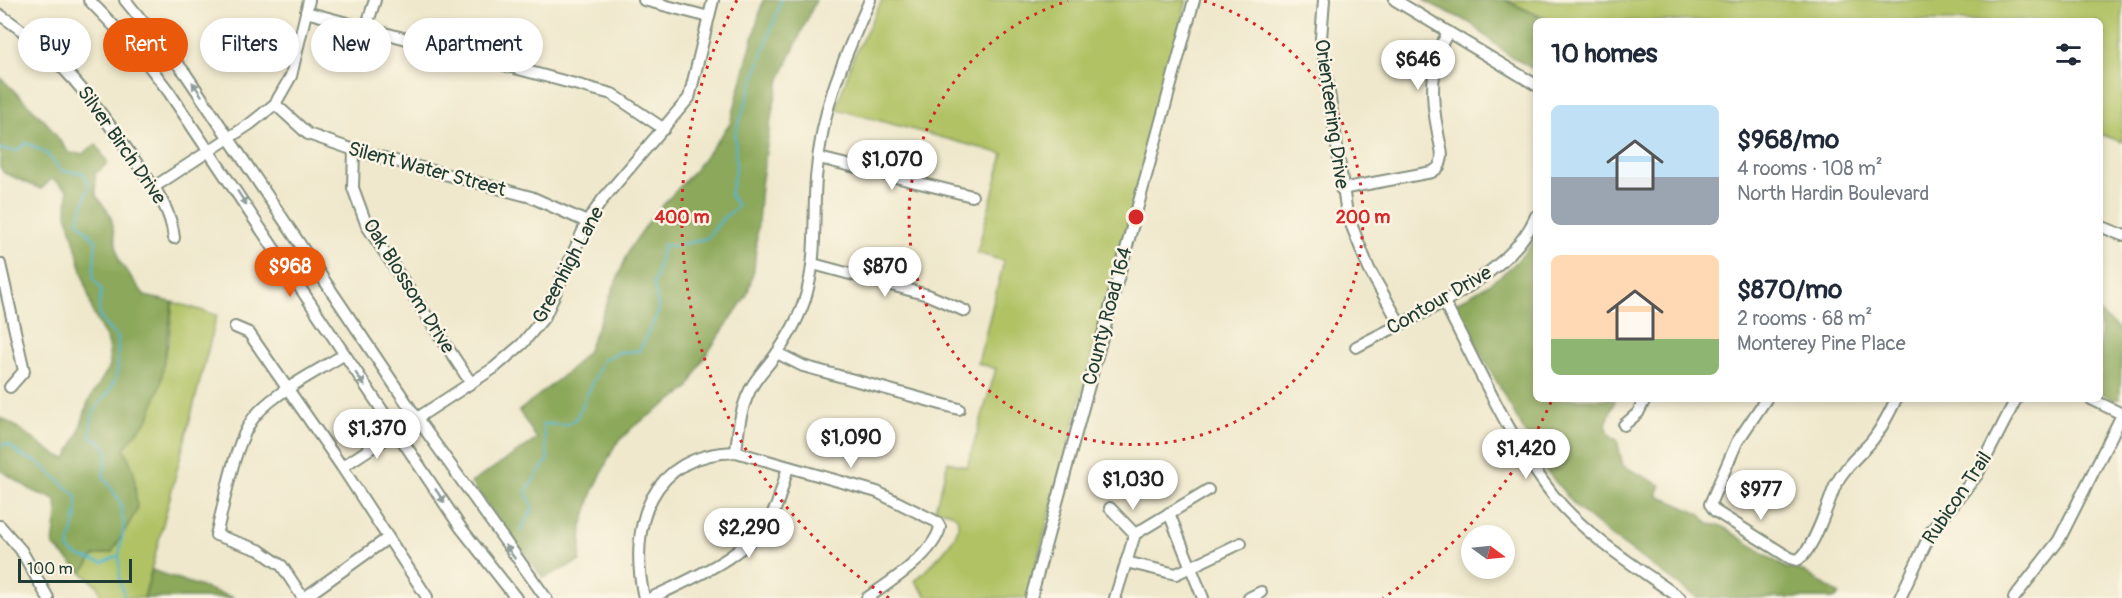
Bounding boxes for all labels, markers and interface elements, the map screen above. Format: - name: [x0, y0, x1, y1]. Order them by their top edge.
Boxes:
- chip: Buy: [18, 18, 91, 72]
- chip: Rent: [103, 18, 188, 72]
- chip: Filters: [200, 18, 299, 72]
- chip: New: [311, 18, 391, 72]
- chip: Apartment: [403, 18, 543, 72]
- street label: Orienteering Drive: [1309, 38, 1355, 190]
- text: 10 homes: [1551, 38, 1657, 70]
- icon: filters: [2052, 38, 2085, 71]
- pin: $646: [1382, 40, 1454, 91]
- text: $646: [1395, 47, 1441, 72]
- street label: Silver Birch Drive: [72, 81, 172, 209]
- one-way arrow: [191, 81, 203, 97]
- text: $968/mo: [1737, 124, 1839, 156]
- icon: home: [1599, 129, 1671, 201]
- street label: Silent Water Street: [345, 136, 510, 202]
- pin: $1,070: [843, 140, 941, 191]
- text: $1,070: [861, 147, 923, 172]
- text: 4 rooms · 108 m²: [1737, 156, 1883, 181]
- text: North Hardin Boulevard: [1737, 181, 1929, 206]
- one-way arrow: [236, 190, 247, 206]
- street label: Greenhigh Lane: [527, 202, 609, 328]
- text: 400 m: [655, 206, 709, 229]
- text: 200 m: [1336, 206, 1390, 229]
- centre of rings: [1126, 207, 1146, 227]
- street label: Oak Blossom Drive: [358, 214, 461, 358]
- street label: County Road 164: [1077, 244, 1138, 388]
- pin: $968: [254, 247, 326, 298]
- pin: $870: [849, 247, 921, 298]
- text: $968: [269, 254, 311, 279]
- text: $870: [862, 254, 908, 279]
- street label: Contour Drive: [1382, 260, 1496, 340]
- text: $870/mo: [1737, 274, 1842, 306]
- icon: home: [1599, 279, 1671, 351]
- text: 2 rooms · 68 m²: [1737, 306, 1872, 331]
- text: Monterey Pine Place: [1737, 331, 1906, 356]
- one-way arrow: [354, 370, 366, 386]
- pin: $1,370: [328, 409, 426, 460]
- text: $1,370: [347, 416, 407, 441]
- pin: $1,090: [802, 418, 900, 469]
- text: $1,090: [820, 425, 882, 450]
- pin: $1,420: [1477, 429, 1575, 480]
- text: $1,420: [1496, 436, 1556, 461]
- street label: Rubicon Trail: [1917, 447, 1997, 549]
- pin: $1,030: [1084, 460, 1182, 511]
- text: $1,030: [1102, 467, 1164, 492]
- pin: $977: [1725, 470, 1797, 521]
- text: $977: [1740, 477, 1782, 502]
- one-way arrow: [434, 488, 445, 504]
- pin: $2,290: [700, 508, 798, 559]
- text: $2,290: [718, 515, 780, 540]
- north arrow: [1461, 525, 1515, 579]
- map controls: [1461, 525, 1515, 579]
- one-way arrow: [504, 544, 516, 560]
- scale bar: [18, 556, 132, 584]
- text: 100 m: [27, 559, 73, 579]

